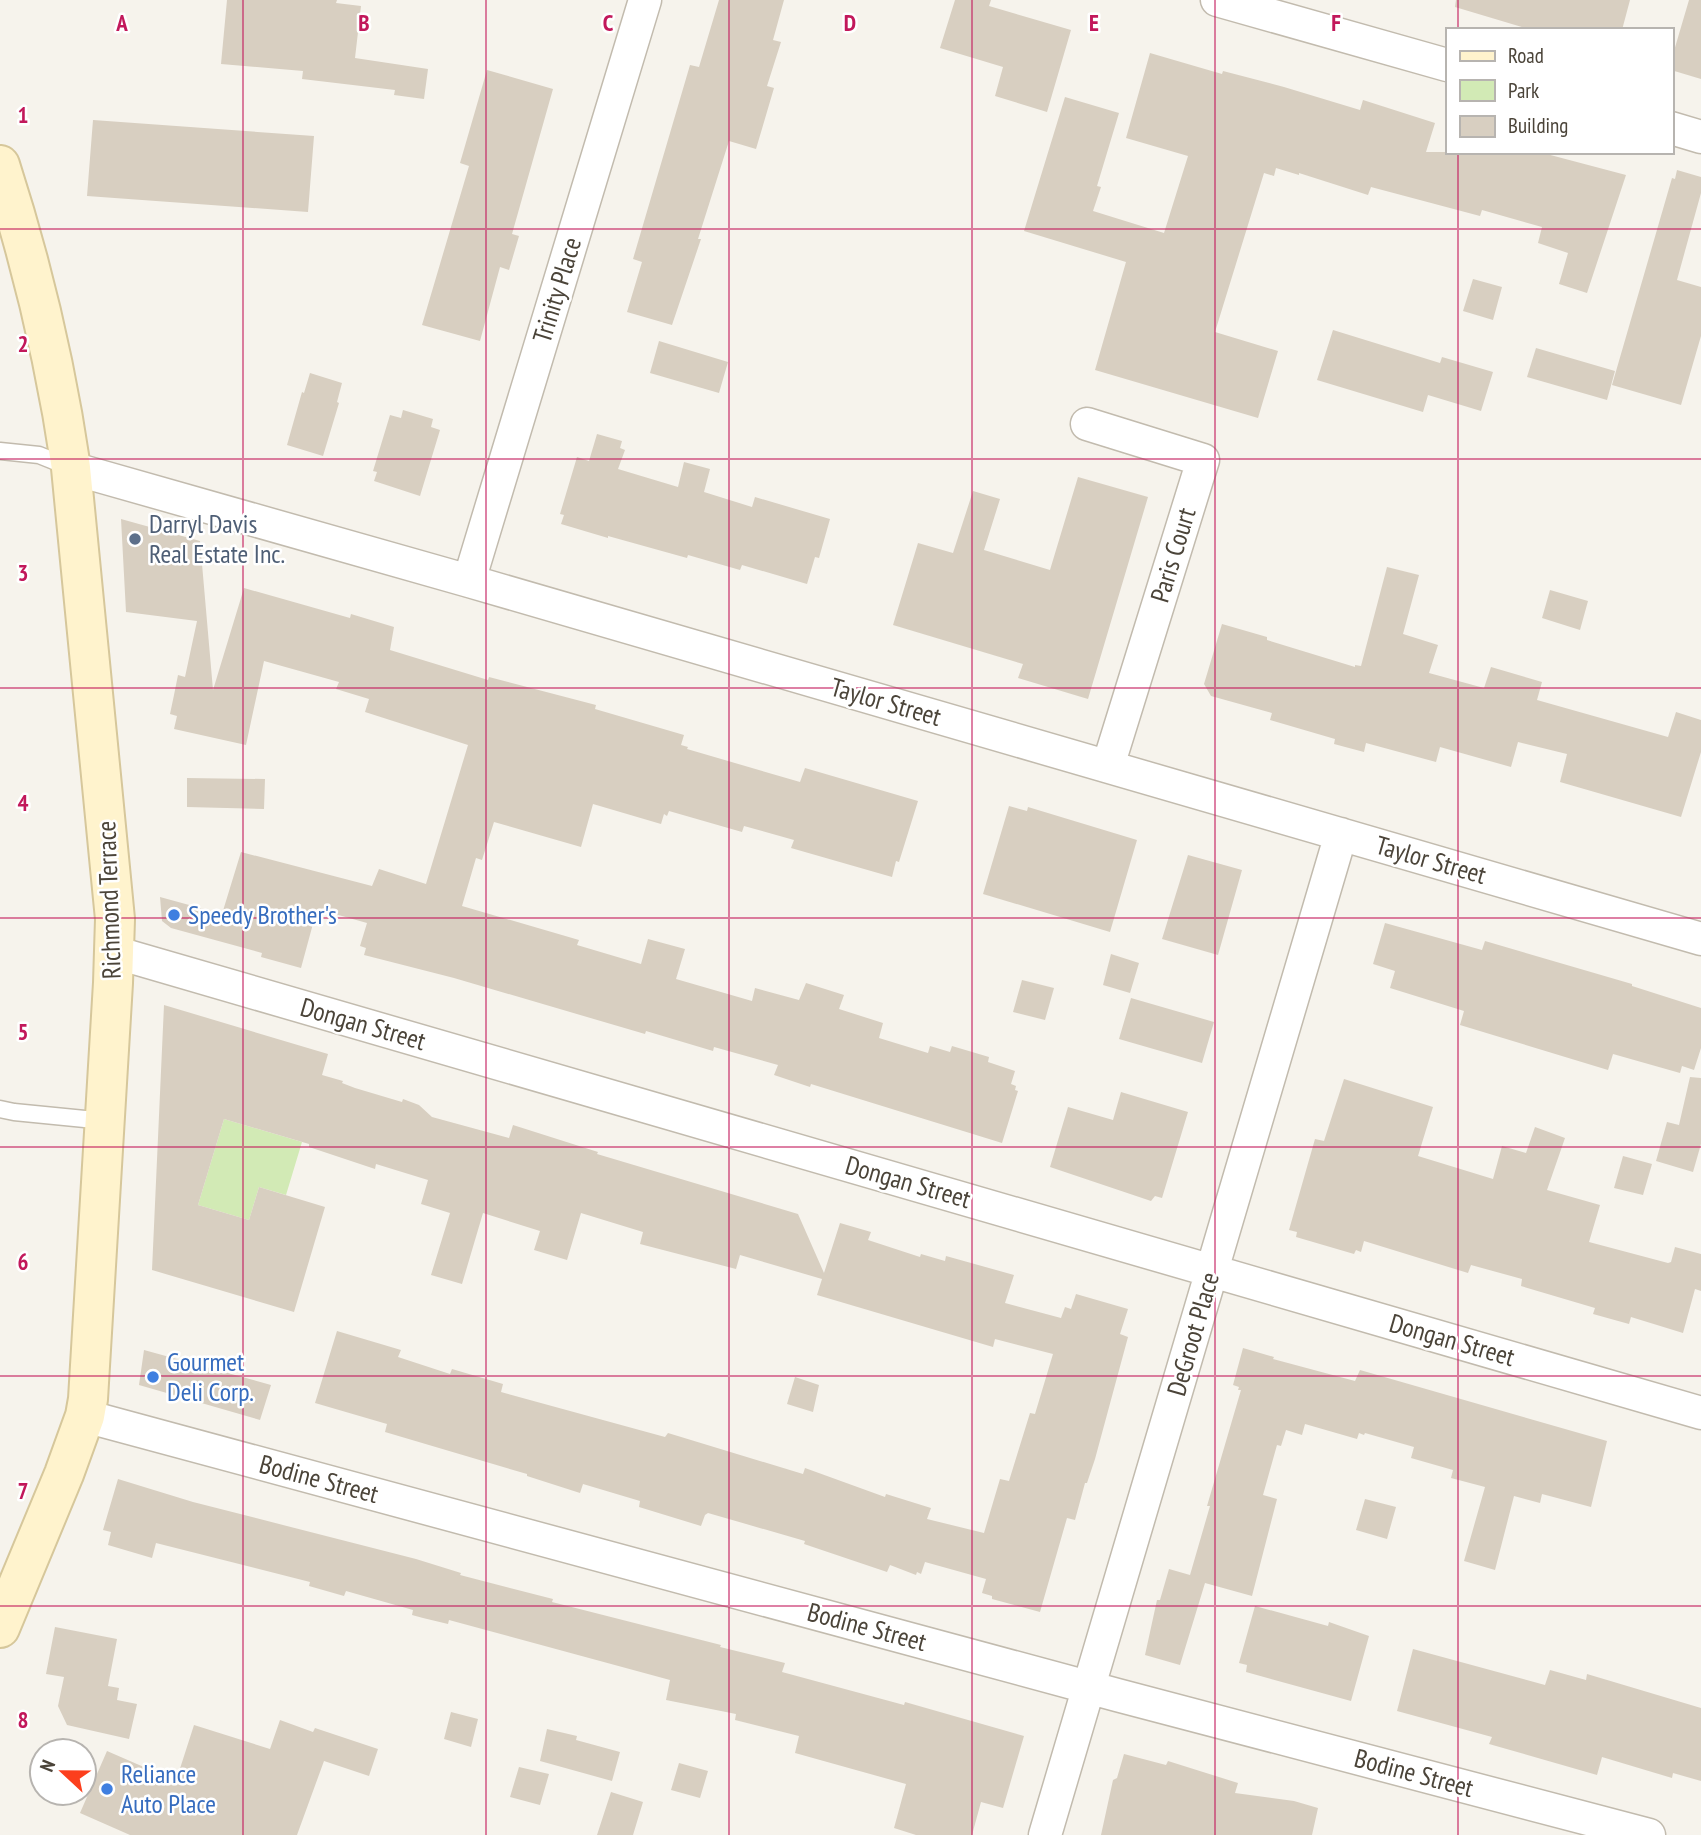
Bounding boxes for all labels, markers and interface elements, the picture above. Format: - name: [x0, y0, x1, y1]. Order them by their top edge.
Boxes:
- text: A: [115, 8, 128, 37]
- text: B: [358, 8, 370, 37]
- text: C: [603, 8, 614, 37]
- text: D: [844, 8, 856, 37]
- text: E: [1089, 8, 1099, 37]
- text: F: [1331, 8, 1341, 37]
- legend: [1446, 28, 1673, 154]
- text: Road: [1508, 42, 1544, 69]
- text: Park: [1508, 77, 1539, 104]
- text: 1: [18, 100, 29, 129]
- text: Building: [1508, 112, 1568, 139]
- street label: Trinity Place: [525, 233, 588, 347]
- text: 2: [18, 329, 29, 358]
- street label: Paris Court: [1143, 504, 1202, 606]
- place label: Darryl Davis Real Estate Inc.: [149, 507, 285, 570]
- marker: Darryl Davis Real Estate Inc.: [127, 531, 143, 547]
- text: 3: [18, 558, 29, 587]
- street label: Taylor Street: [827, 670, 945, 733]
- text: 4: [18, 788, 29, 817]
- street label: Richmond Terrace: [89, 820, 128, 980]
- street label: Taylor Street: [1372, 828, 1490, 891]
- place label: Speedy Brother's: [188, 898, 337, 931]
- marker: Speedy Brother's: [166, 907, 182, 923]
- street label: Dongan Street: [297, 990, 430, 1057]
- text: 5: [18, 1017, 29, 1046]
- street label: Dongan Street: [842, 1148, 975, 1215]
- text: 6: [18, 1247, 29, 1276]
- street label: DeGroot Place: [1159, 1268, 1226, 1400]
- street label: Dongan Street: [1386, 1306, 1519, 1373]
- place label: Gourmet Deli Corp.: [167, 1345, 254, 1408]
- marker: Gourmet Deli Corp.: [145, 1369, 161, 1385]
- street label: Bodine Street: [256, 1447, 382, 1510]
- text: 7: [18, 1476, 29, 1505]
- street label: Bodine Street: [804, 1595, 930, 1658]
- text: 8: [18, 1705, 29, 1734]
- north arrow: [28, 1737, 98, 1807]
- street label: Bodine Street: [1351, 1741, 1477, 1804]
- text: N: [34, 1756, 60, 1775]
- place label: Reliance Auto Place: [121, 1757, 216, 1820]
- marker: Reliance Auto Place: [99, 1781, 115, 1797]

